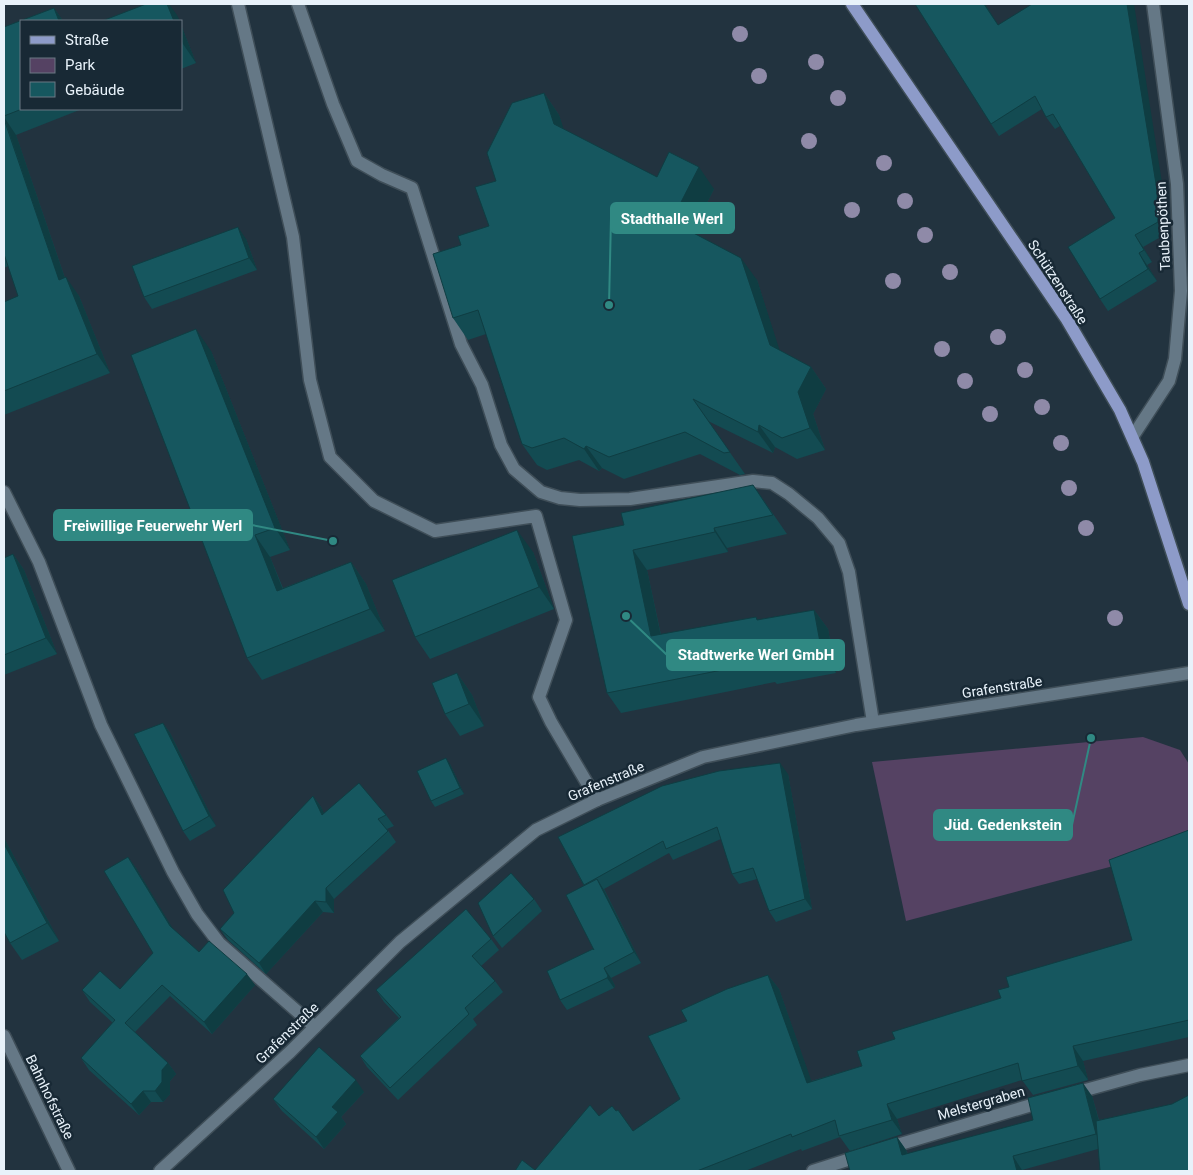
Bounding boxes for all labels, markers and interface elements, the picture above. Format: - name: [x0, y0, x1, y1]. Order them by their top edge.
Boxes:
- legend: [20, 20, 182, 110]
- text: Straße: [65, 31, 109, 49]
- text: Park: [65, 56, 96, 74]
- text: Gebäude: [65, 81, 124, 99]
- street label: Taubenpöthen: [1153, 181, 1173, 271]
- callout: Stadthalle Werl: [611, 203, 734, 233]
- text: Stadthalle Werl: [621, 210, 723, 228]
- street label: Schützenstraße: [1025, 237, 1091, 327]
- callout: Freiwillige Feuerwehr Werl: [54, 510, 252, 540]
- text: Freiwillige Feuerwehr Werl: [64, 517, 242, 535]
- callout: Stadtwerke Werl GmbH: [667, 640, 844, 670]
- text: Stadtwerke Werl GmbH: [678, 646, 834, 664]
- street label: Grafenstraße: [961, 673, 1043, 701]
- street label: Grafenstraße: [566, 758, 646, 804]
- callout: Jüd. Gedenkstein: [934, 810, 1072, 840]
- text: Jüd. Gedenkstein: [944, 816, 1062, 834]
- street label: Grafenstraße: [252, 999, 322, 1067]
- street label: Bahnhofstraße: [23, 1052, 77, 1142]
- street label: Melstergraben: [936, 1083, 1026, 1123]

